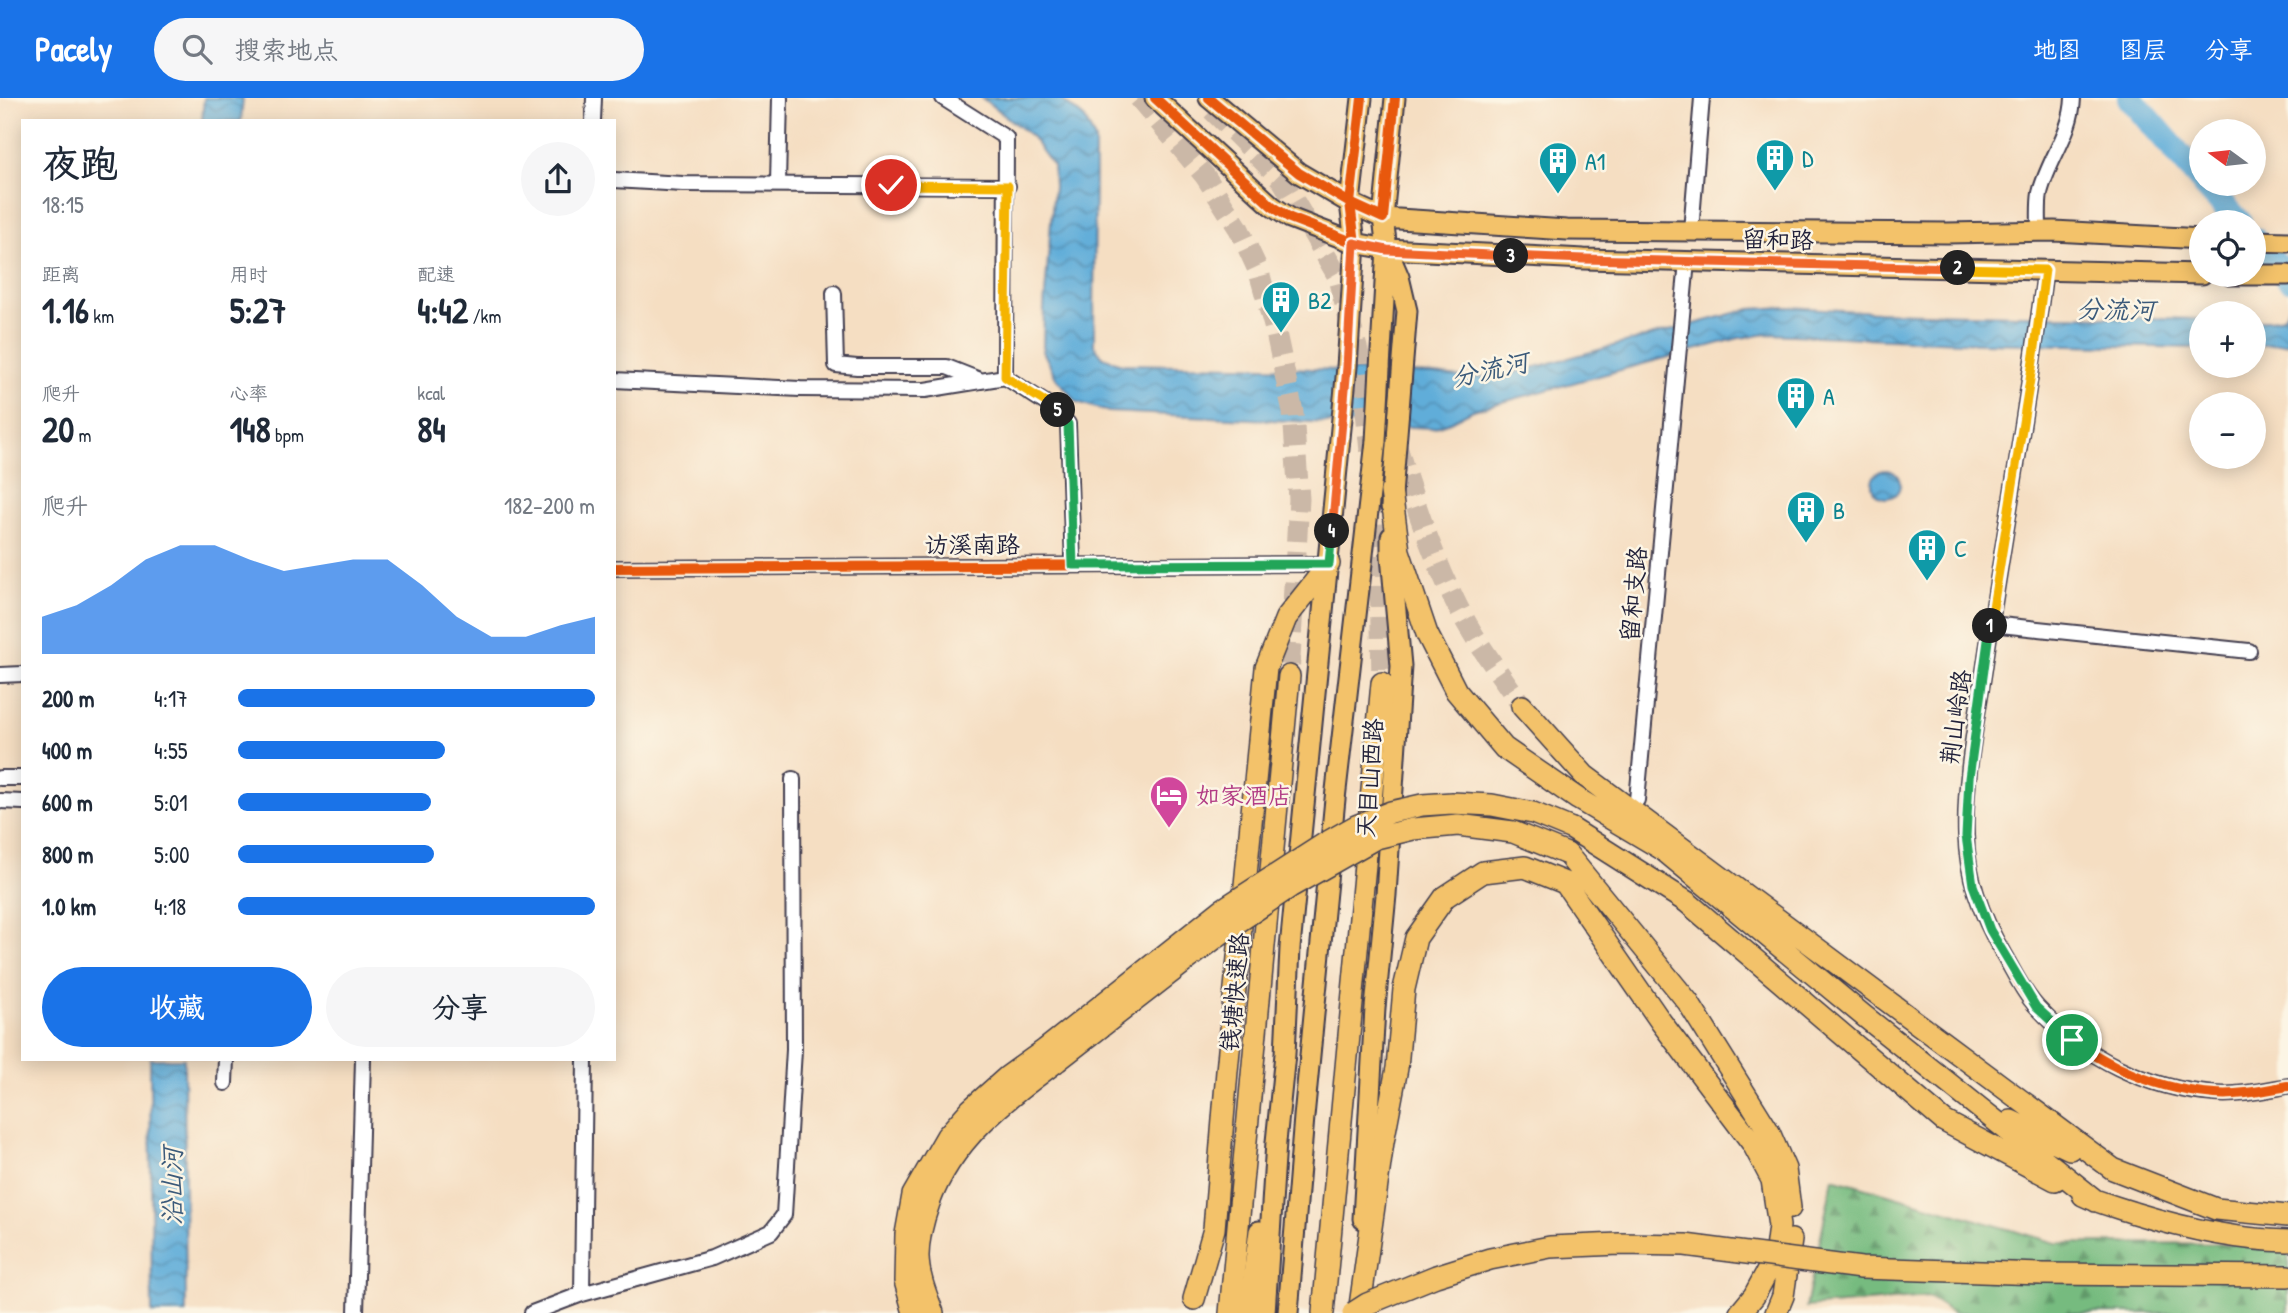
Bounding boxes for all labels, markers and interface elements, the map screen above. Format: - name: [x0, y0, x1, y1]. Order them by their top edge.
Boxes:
- search box: [154, 18, 644, 81]
- text: Pacely: [35, 27, 112, 71]
- icon: search: [178, 30, 216, 68]
- text: 搜索地点: [234, 32, 339, 67]
- text: 地图: [2033, 33, 2081, 65]
- text: 图层: [2119, 33, 2167, 65]
- text: 分享: [2205, 33, 2253, 65]
- north arrow: [2189, 119, 2266, 196]
- map controls: [2189, 119, 2266, 469]
- text: 夜跑: [42, 137, 118, 189]
- building icon: D: [1754, 137, 1796, 192]
- building icon: A1: [1537, 140, 1579, 195]
- button: share: [521, 142, 595, 216]
- place label: D: [1802, 142, 1814, 174]
- place label: A1: [1585, 145, 1605, 177]
- pin: [861, 155, 921, 215]
- icon: check: [872, 166, 910, 204]
- text: 18:15: [42, 189, 84, 220]
- button: locate: [2189, 210, 2266, 287]
- street label: 留和路: [1742, 222, 1814, 256]
- pin: 3: [1494, 238, 1528, 274]
- text: 3: [1506, 242, 1515, 268]
- pin: 2: [1940, 250, 1976, 286]
- text: 2: [1953, 254, 1962, 280]
- text: 距离: [42, 261, 80, 287]
- text: 用时: [230, 261, 268, 287]
- text: 配速: [417, 261, 455, 287]
- building icon: B2: [1260, 279, 1302, 334]
- place label: B2: [1308, 284, 1331, 316]
- text: 1.16: [42, 287, 89, 334]
- text: 5:27: [230, 287, 286, 334]
- text: 4:42: [417, 287, 468, 334]
- water label: 分流河: [2077, 291, 2159, 327]
- button: +: [2189, 301, 2266, 378]
- text: km: [89, 303, 114, 329]
- text: /km: [468, 303, 501, 329]
- water label: 分流河: [1448, 343, 1536, 394]
- building icon: A: [1775, 375, 1817, 430]
- text: 爬升: [42, 380, 80, 406]
- text: 心率: [230, 380, 268, 406]
- text: kcal: [417, 380, 445, 406]
- place label: A: [1823, 380, 1835, 412]
- pin: 5: [1040, 392, 1076, 428]
- button: −: [2189, 392, 2266, 469]
- text: 5: [1053, 396, 1062, 422]
- text: 20: [42, 406, 74, 453]
- text: 148: [230, 406, 271, 453]
- text: 84: [417, 406, 446, 453]
- text: m: [74, 422, 91, 448]
- text: bpm: [271, 422, 304, 448]
- building icon: B: [1785, 489, 1827, 544]
- text: 爬升: [42, 490, 88, 521]
- text: 182–200 m: [504, 490, 595, 521]
- place label: B: [1833, 494, 1845, 526]
- pin: 4: [1314, 514, 1350, 548]
- text: 4: [1328, 517, 1335, 543]
- building icon: C: [1906, 527, 1948, 582]
- street label: 访溪南路: [924, 528, 1020, 560]
- place label: C: [1954, 532, 1967, 564]
- street label: 留和支路: [1613, 545, 1653, 643]
- pin: 1: [1972, 608, 2008, 644]
- text: 1: [1986, 612, 1993, 638]
- street label: 荆山岭路: [1932, 667, 1978, 767]
- text: 200 m: [42, 683, 94, 714]
- text: 4:17: [154, 683, 188, 714]
- street label: 天目山西路: [1349, 717, 1389, 839]
- text: 400 m: [42, 735, 92, 766]
- text: 4:55: [154, 735, 187, 766]
- hotel icon: 如家酒店: [1148, 774, 1190, 829]
- place label: 如家酒店: [1196, 779, 1292, 811]
- text: 600 m: [42, 787, 93, 818]
- text: 5:01: [154, 787, 188, 818]
- text: 800 m: [42, 839, 94, 870]
- text: 5:00: [154, 839, 190, 870]
- text: 1.0 km: [42, 891, 96, 922]
- text: 4:18: [154, 891, 186, 922]
- street label: 钱塘快速路: [1213, 931, 1255, 1053]
- button: 收藏: [42, 967, 312, 1047]
- button: 分享: [326, 967, 595, 1047]
- pin: [2042, 1010, 2102, 1070]
- icon: arrive: [2053, 1021, 2091, 1059]
- water label: 沿山河: [154, 1143, 189, 1225]

